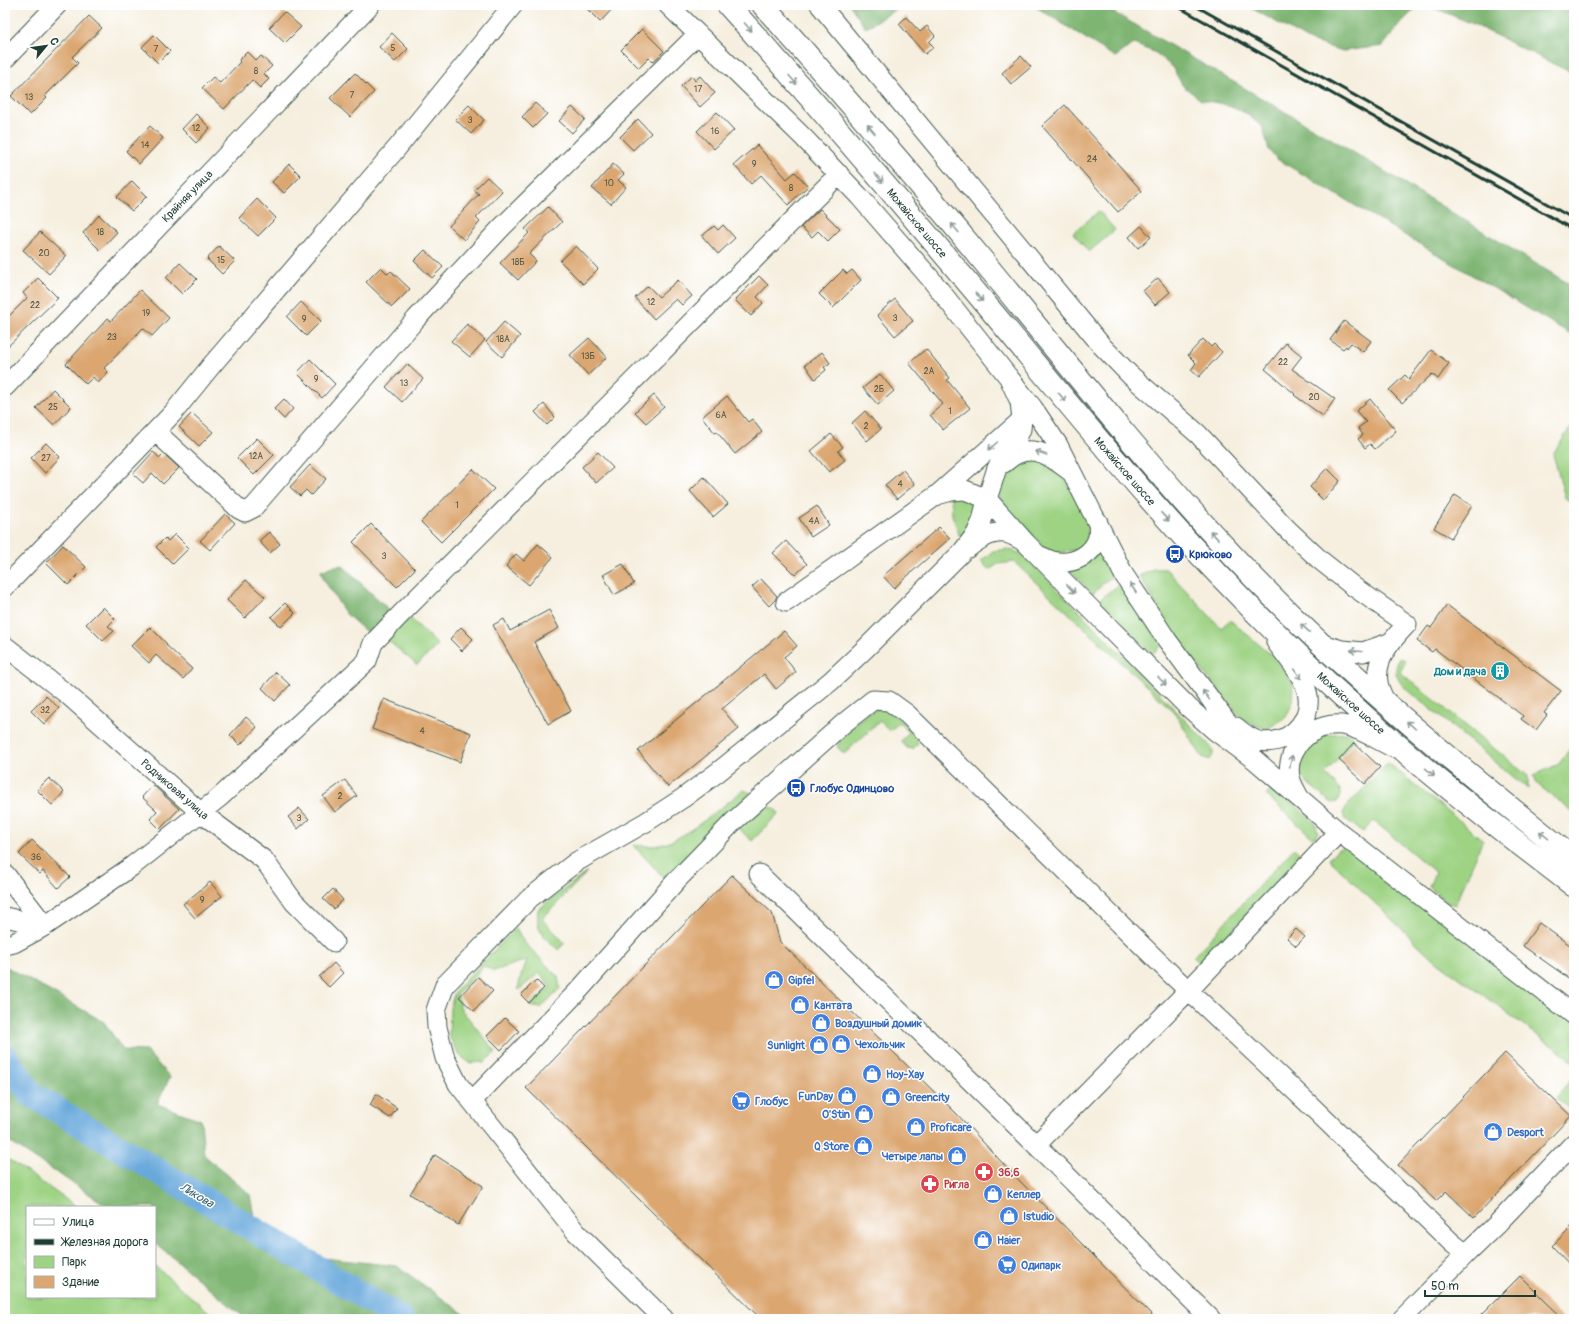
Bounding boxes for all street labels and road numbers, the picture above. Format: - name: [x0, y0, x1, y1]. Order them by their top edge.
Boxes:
- street label: Крайняя улица: [159, 168, 215, 225]
- street label: Можайское шоссе: [884, 186, 950, 261]
- street label: Можайское шоссе: [1091, 434, 1158, 509]
- street label: Можайское шоссе: [1314, 670, 1388, 738]
- street label: Родниковая улица: [138, 756, 211, 822]

